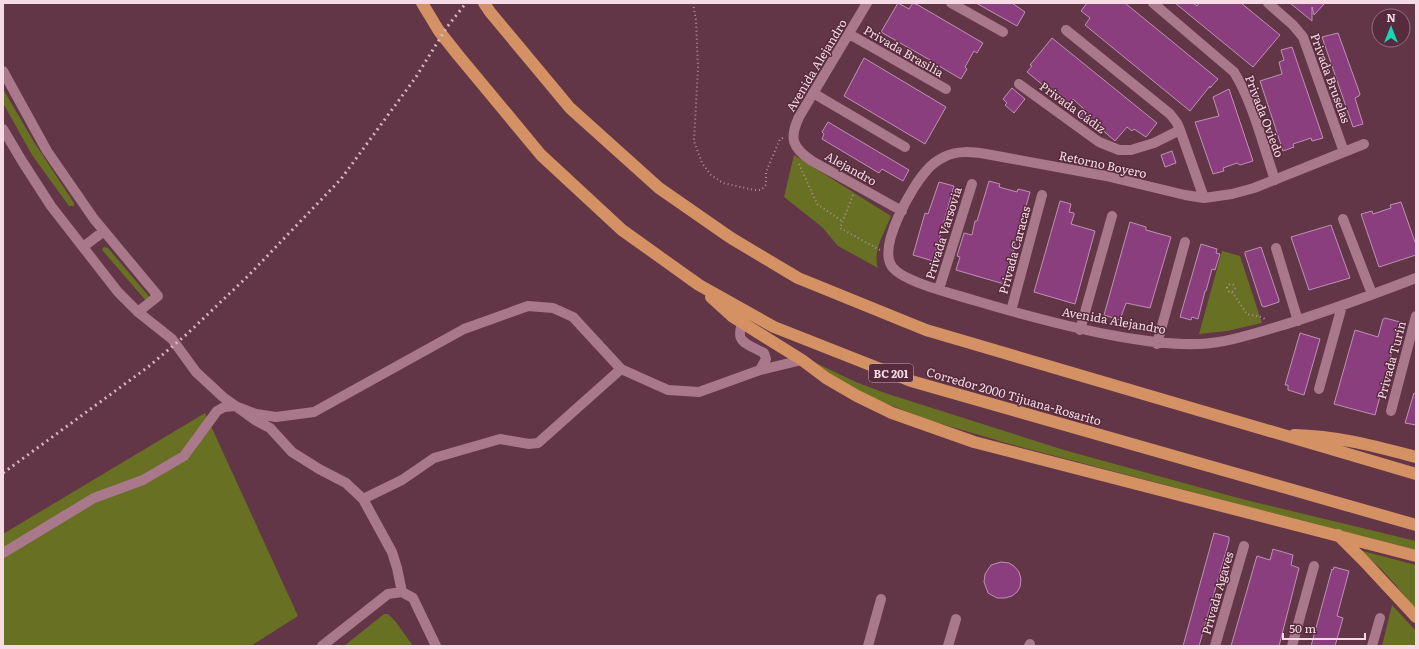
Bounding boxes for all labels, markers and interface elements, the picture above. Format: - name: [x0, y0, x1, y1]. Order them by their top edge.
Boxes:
- north arrow: [1371, 8, 1411, 48]
- text: N: [1386, 9, 1396, 25]
- street label: Avenida Alejandro: [781, 15, 851, 115]
- street label: Privada Brasilia: [861, 21, 948, 82]
- street label: Privada Bruselas: [1306, 30, 1356, 126]
- street label: Privada Oviedo: [1241, 72, 1289, 160]
- street label: Privada Cádiz: [1036, 77, 1110, 137]
- street label: Alejandro: [822, 146, 880, 190]
- street label: Retorno Boyero: [1058, 146, 1148, 182]
- street label: Privada Varsovia: [920, 184, 966, 282]
- street label: Privada Caracas: [994, 203, 1035, 296]
- street label: Avenida Alejandro: [1061, 302, 1167, 338]
- street label: Privada Turín: [1372, 319, 1410, 401]
- street label: Corredor 2000 Tijuana-Rosarito: [924, 362, 1104, 430]
- road number: BC 201: [869, 364, 913, 382]
- street label: Privada Agaves: [1197, 549, 1238, 637]
- scale bar: [1283, 615, 1365, 641]
- text: 50 m: [1289, 619, 1316, 637]

